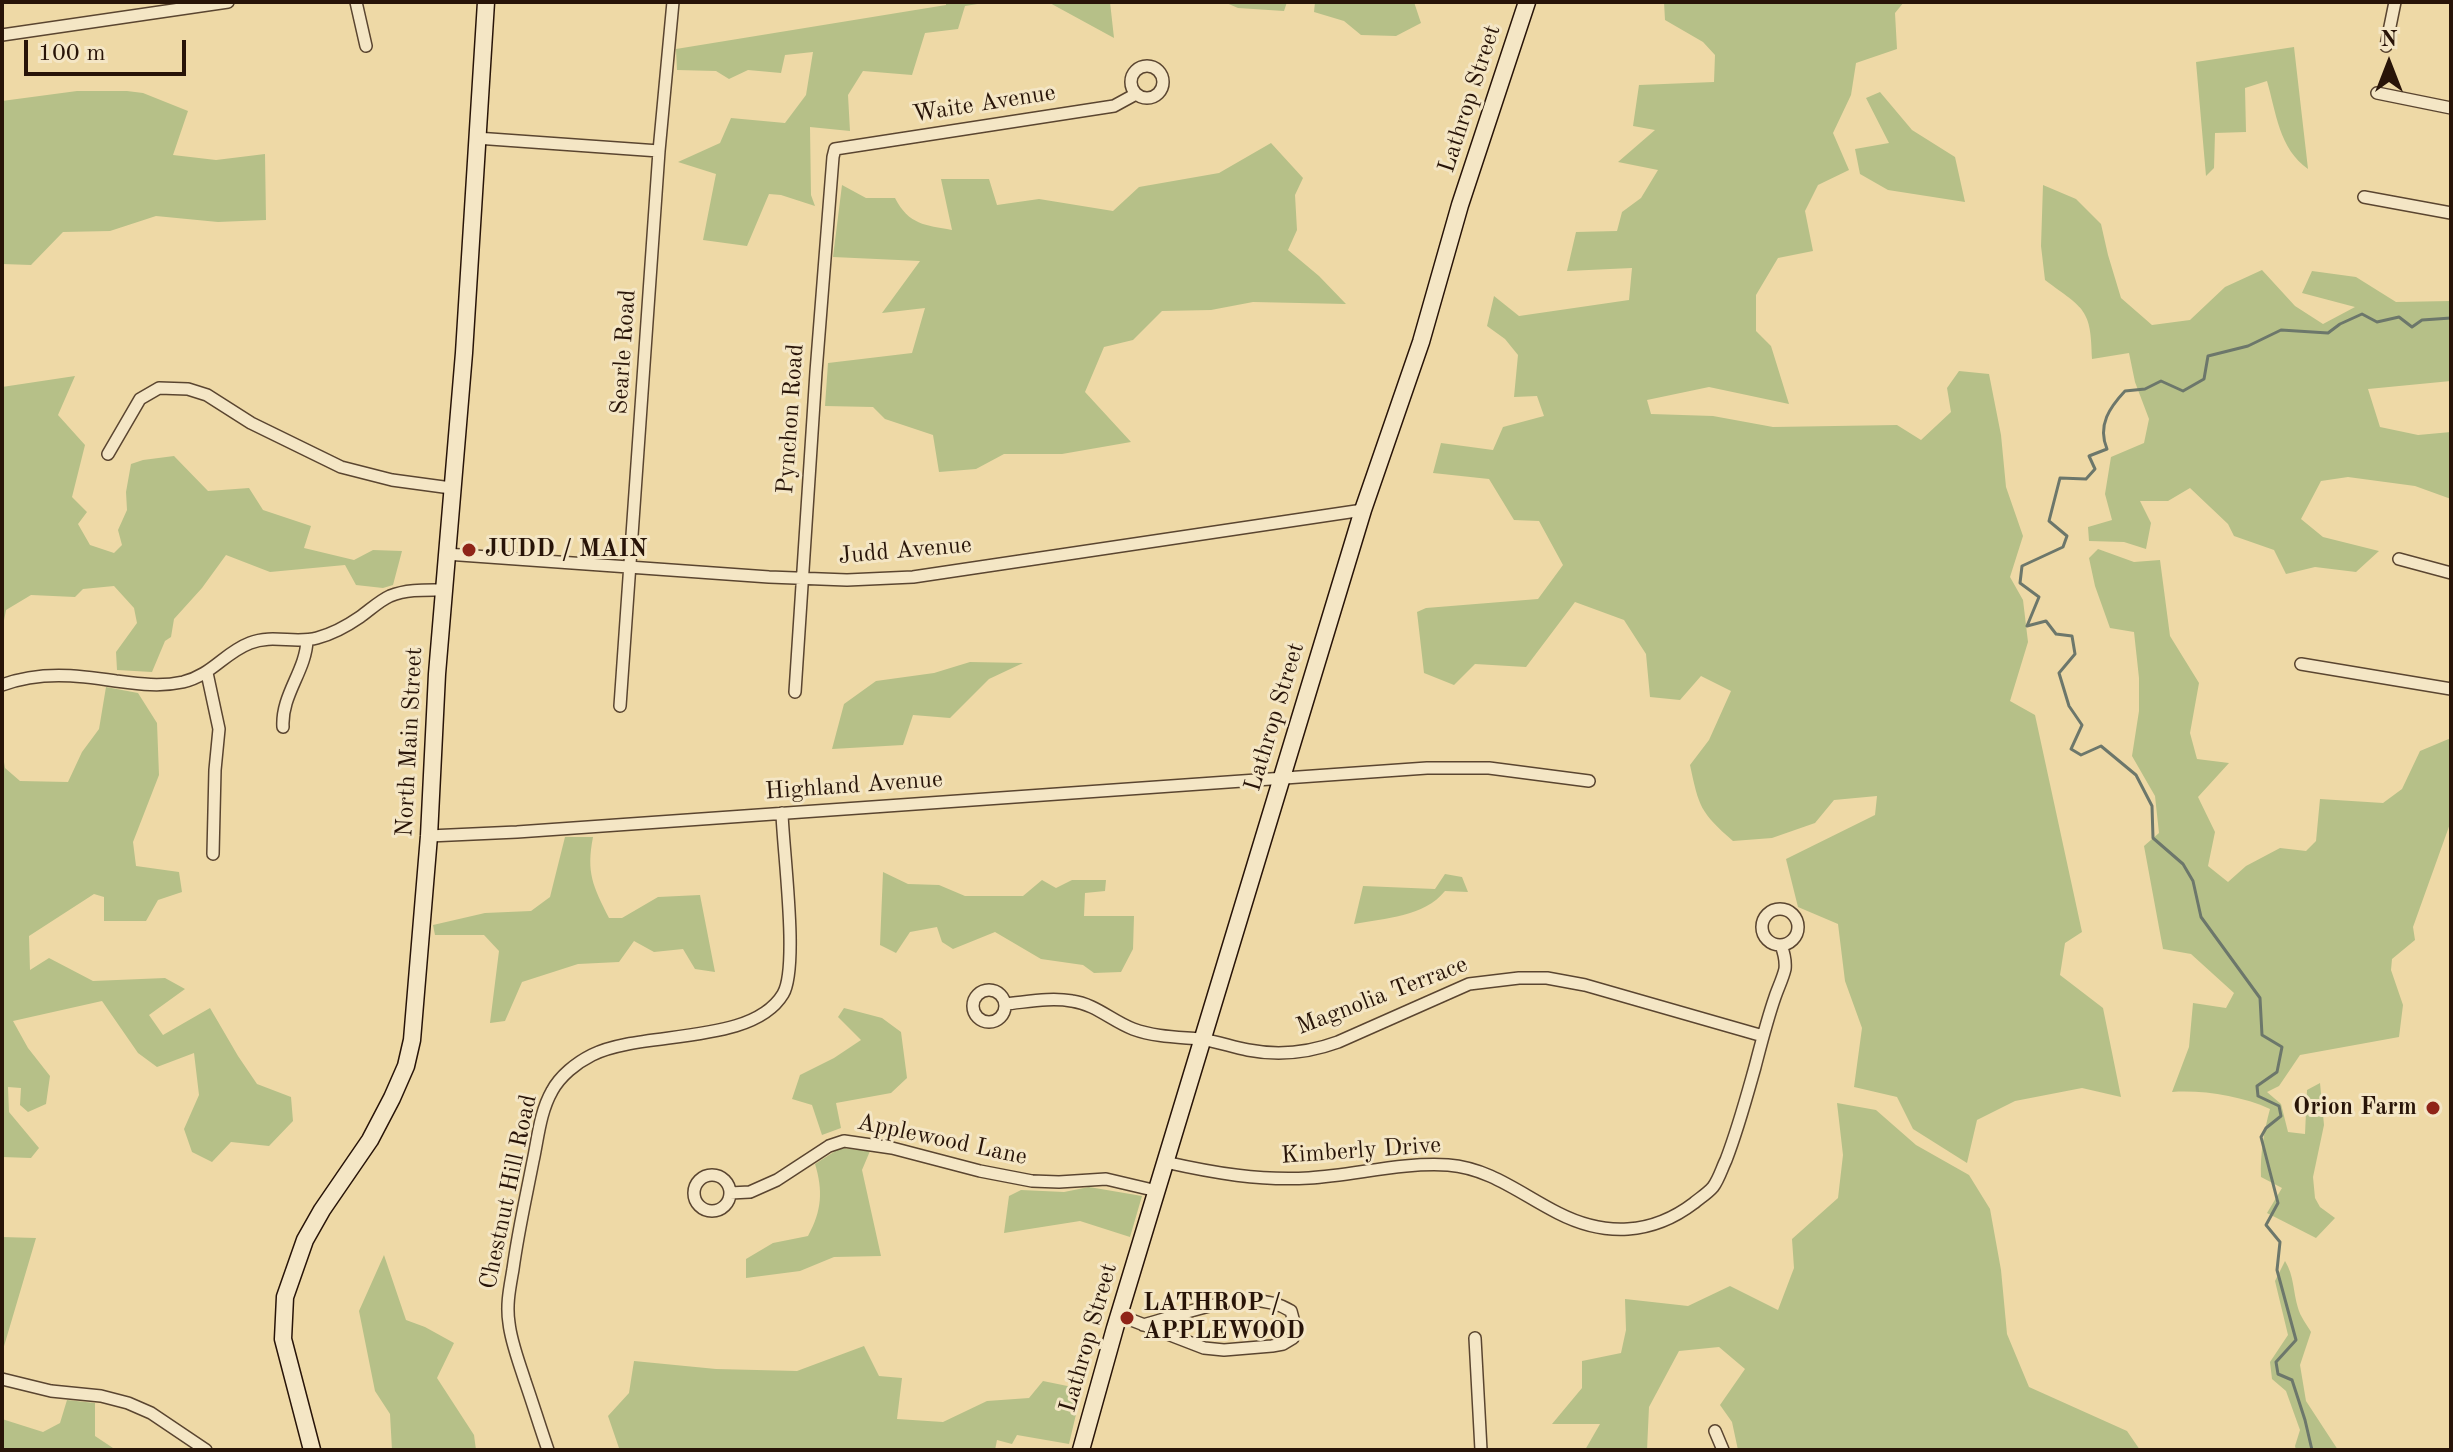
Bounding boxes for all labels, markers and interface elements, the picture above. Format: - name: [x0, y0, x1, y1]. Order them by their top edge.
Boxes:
- street label: Lathrop Street: [1433, 21, 1507, 177]
- scale bar: [28, 24, 190, 74]
- north arrow: [2349, 24, 2429, 104]
- text: N: [2381, 29, 2397, 51]
- text: 100 m: [38, 42, 106, 66]
- street label: Waite Avenue: [910, 78, 1058, 130]
- street label: Searle Road: [605, 288, 643, 416]
- street label: Pynchon Road: [771, 343, 811, 495]
- street label: Judd Avenue: [837, 531, 973, 571]
- place label: JUDD / MAIN: [485, 536, 647, 564]
- marker: JUDD / MAIN: [460, 541, 478, 559]
- street label: Lathrop Street: [1239, 639, 1311, 795]
- street label: North Main Street: [391, 646, 429, 838]
- street label: Highland Avenue: [764, 765, 944, 807]
- street label: Magnolia Terrace: [1292, 950, 1472, 1042]
- street label: Chestnut Hill Road: [474, 1092, 544, 1292]
- place label: Orion Farm: [2293, 1094, 2417, 1122]
- marker: Orion Farm: [2424, 1099, 2442, 1117]
- street label: Applewood Lane: [854, 1108, 1030, 1172]
- street label: Kimberly Drive: [1280, 1131, 1442, 1171]
- street label: Lathrop Street: [1054, 1260, 1124, 1416]
- place label: LATHROP / APPLEWOOD: [1143, 1290, 1305, 1346]
- marker: LATHROP / APPLEWOOD: [1118, 1309, 1136, 1327]

